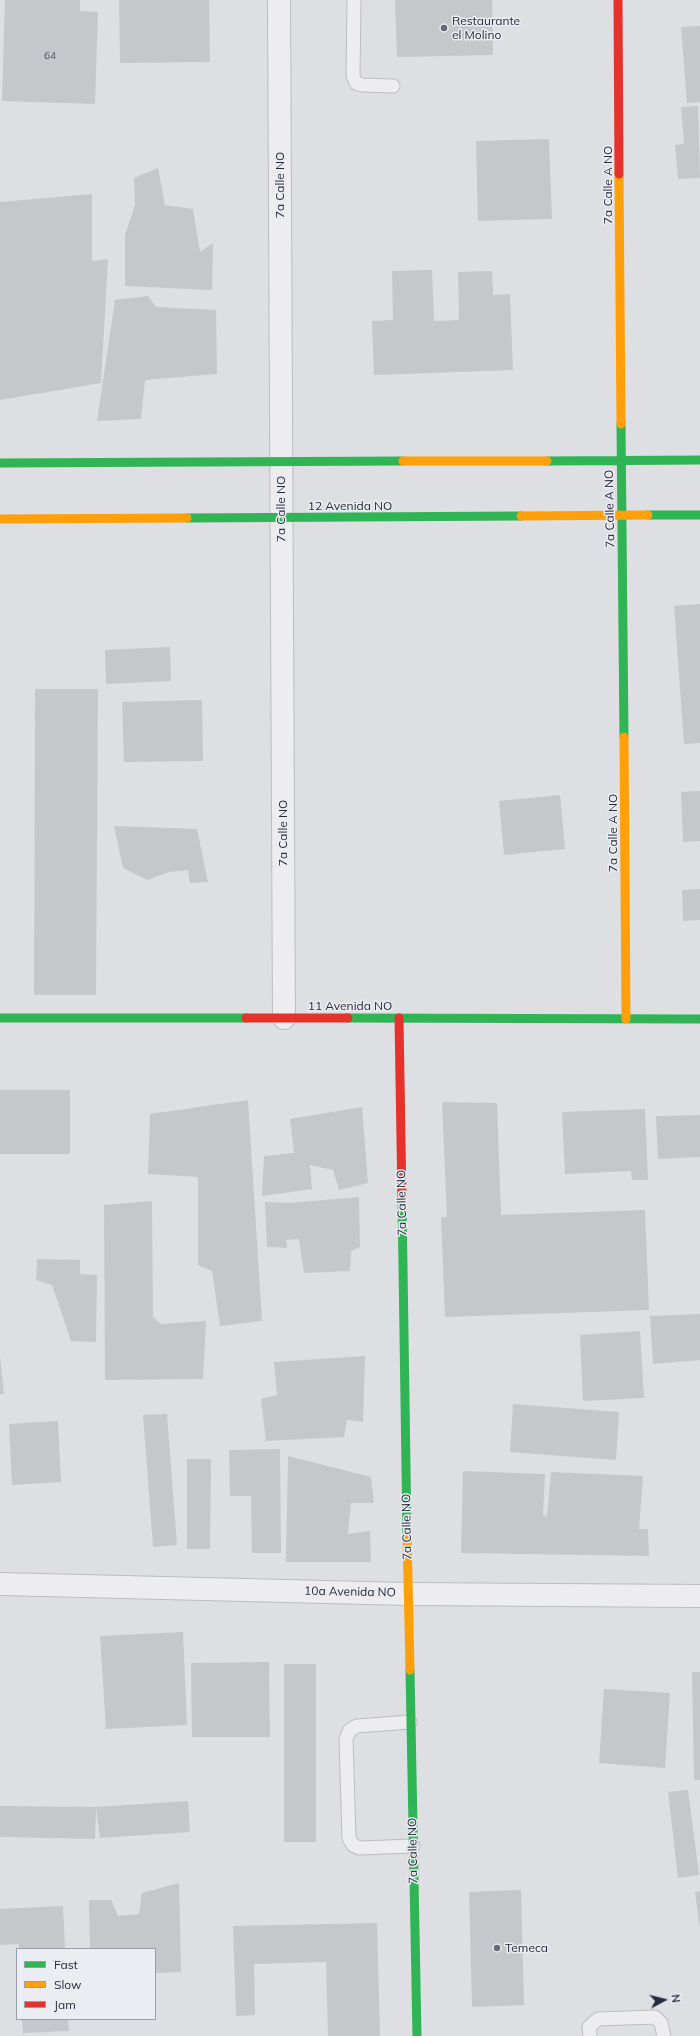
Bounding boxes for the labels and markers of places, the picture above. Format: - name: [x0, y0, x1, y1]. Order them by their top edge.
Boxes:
- place label: Restaurante el Molino: [452, 14, 520, 42]
- marker: Restaurante el Molino: [439, 23, 449, 33]
- place label: Temeca: [505, 1941, 548, 1955]
- marker: Temeca: [492, 1943, 502, 1953]

